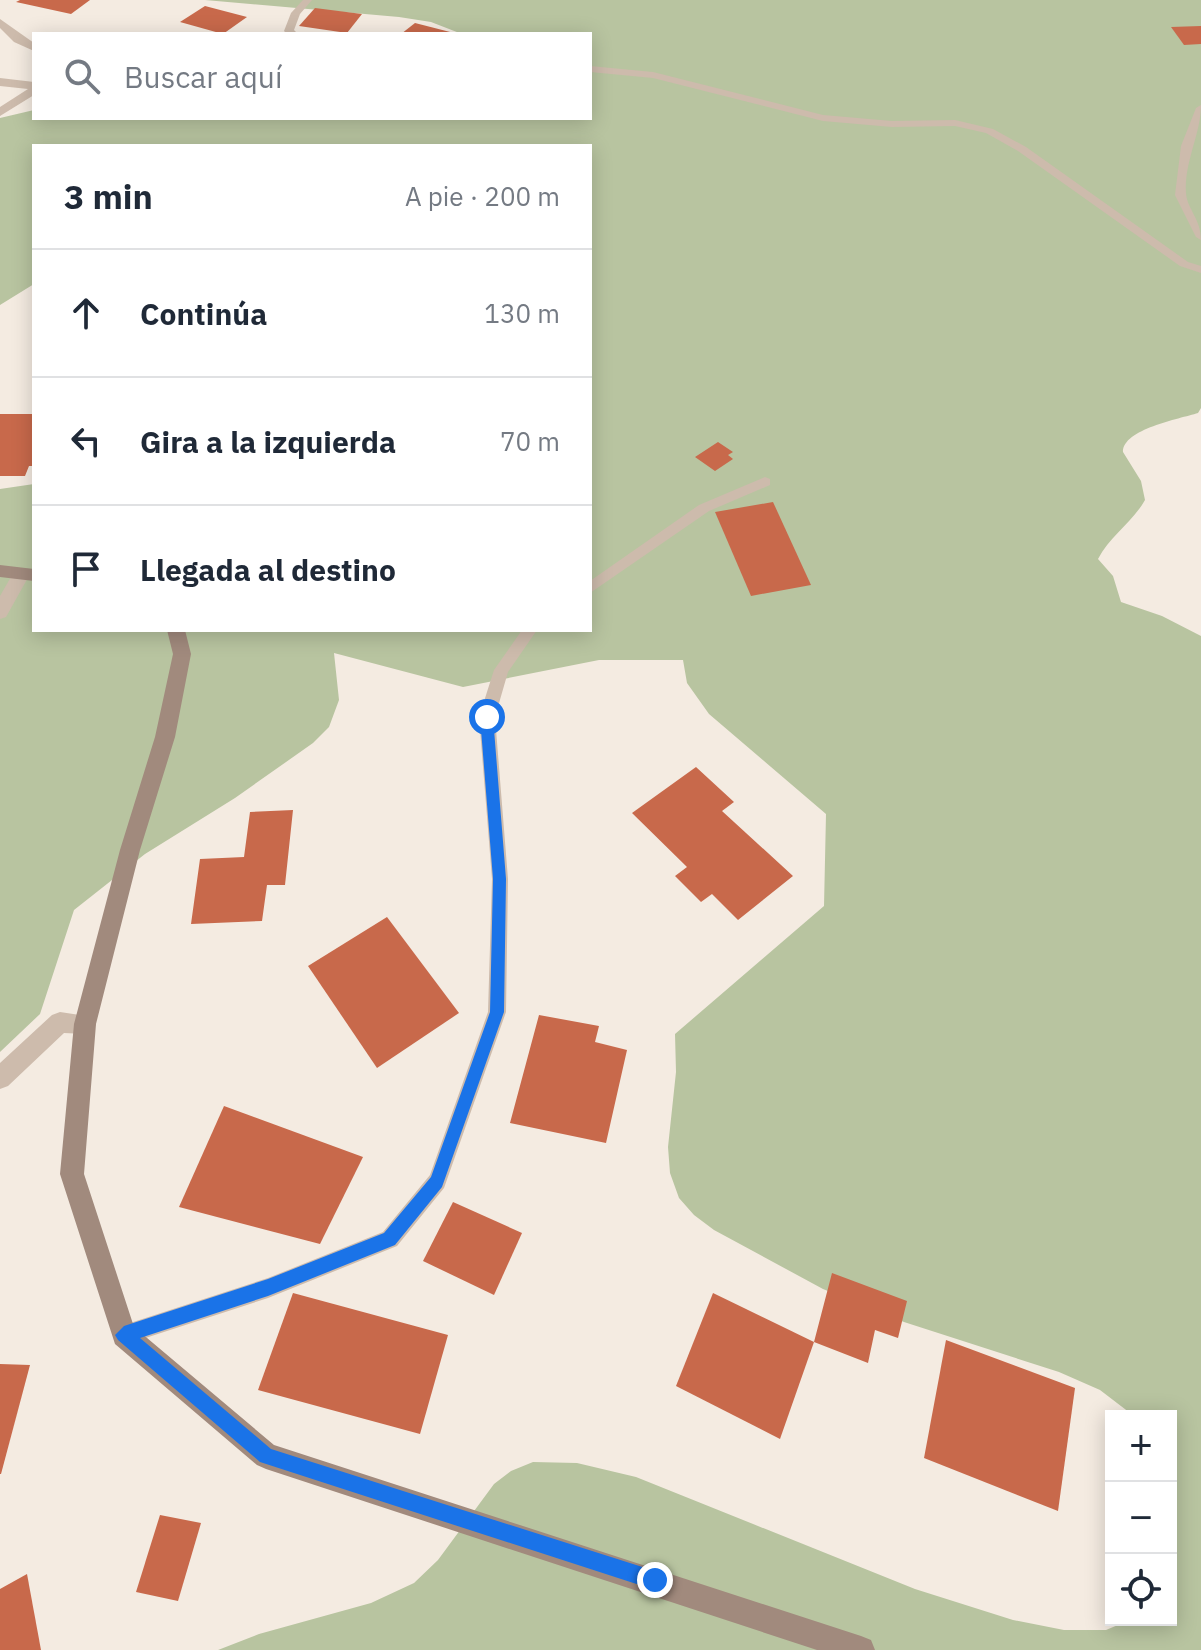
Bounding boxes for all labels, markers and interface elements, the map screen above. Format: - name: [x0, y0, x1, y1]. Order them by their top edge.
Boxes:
- search box: [32, 32, 592, 120]
- icon: search: [60, 54, 104, 98]
- text: Buscar aquí: [124, 57, 282, 96]
- text: 3 min: [64, 174, 153, 218]
- text: A pie · 200 m: [405, 179, 560, 213]
- icon: ahead: [64, 291, 108, 335]
- text: Continúa: [140, 294, 267, 333]
- text: 130 m: [484, 296, 560, 330]
- icon: left: [64, 419, 108, 463]
- text: Gira a la izquierda: [140, 422, 396, 461]
- text: 70 m: [500, 424, 560, 458]
- icon: arrive: [64, 547, 108, 591]
- text: Llegada al destino: [140, 550, 396, 589]
- route start: [469, 699, 505, 735]
- map controls: [1105, 1410, 1177, 1626]
- button: +: [1105, 1410, 1177, 1482]
- button: −: [1105, 1482, 1177, 1554]
- button: locate: [1105, 1554, 1177, 1626]
- route end: [637, 1562, 673, 1598]

